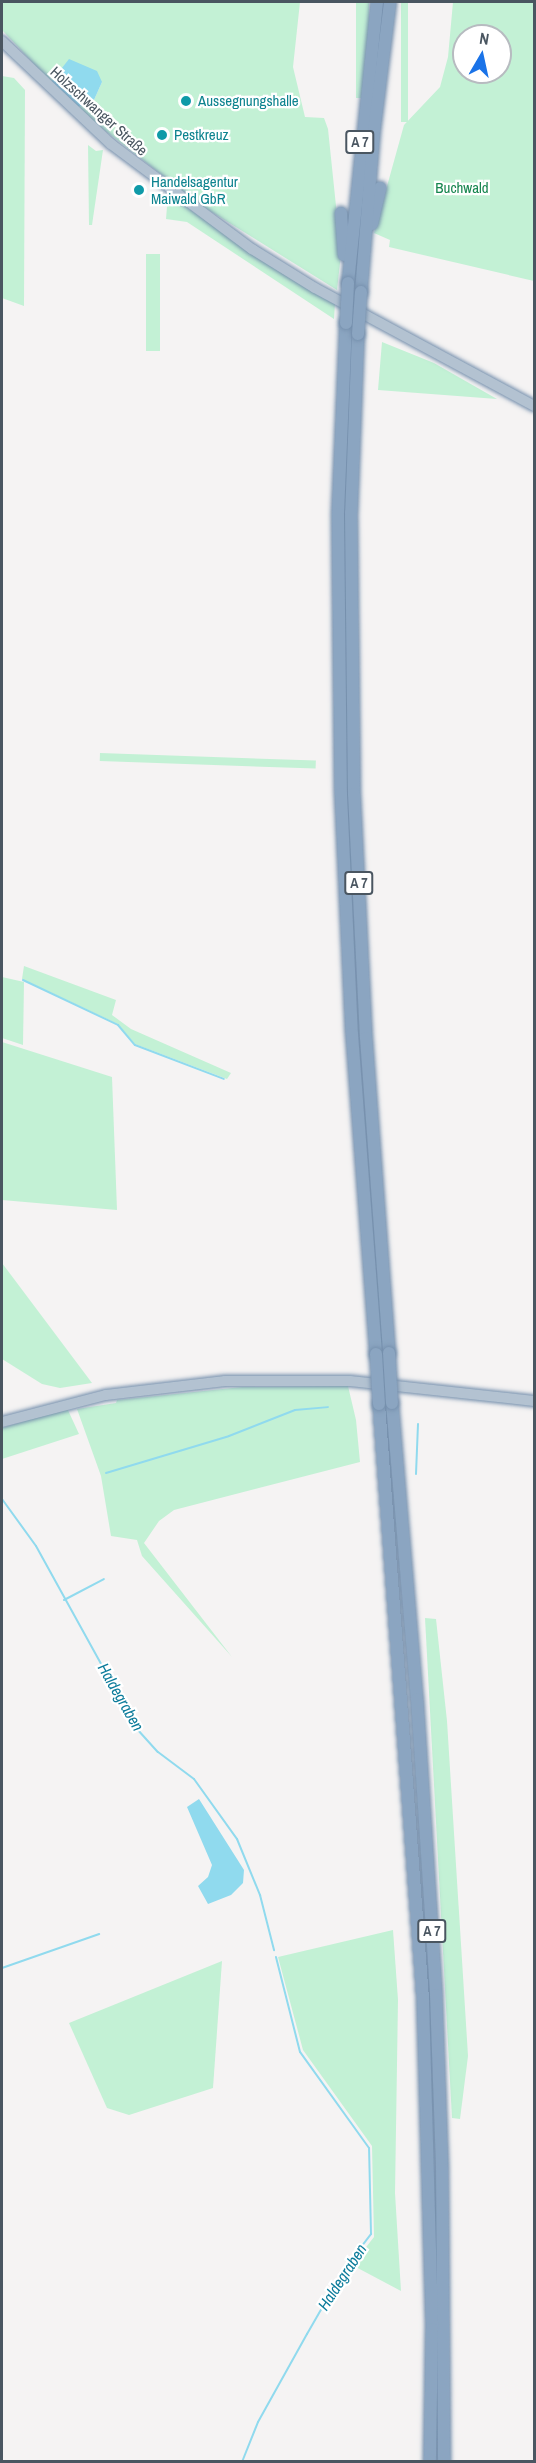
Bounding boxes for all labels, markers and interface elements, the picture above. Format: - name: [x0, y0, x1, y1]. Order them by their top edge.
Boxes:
- north arrow: [452, 24, 512, 84]
- text: N: [478, 27, 491, 50]
- street label: Holzschwanger Straße: [47, 63, 151, 159]
- place label: Aussegnungshalle: [198, 92, 299, 110]
- marker: Aussegnungshalle: [179, 94, 193, 108]
- place label: Pestkreuz: [174, 126, 229, 144]
- marker: Pestkreuz: [155, 128, 169, 142]
- road number: A 7: [345, 131, 375, 153]
- place label: Handelsagentur Maiwald GbR: [151, 172, 238, 207]
- park label: Buchwald: [435, 179, 489, 197]
- marker: Handelsagentur Maiwald GbR: [132, 183, 146, 197]
- road number: A 7: [344, 872, 374, 894]
- water label: Haldegraben: [94, 1660, 148, 1734]
- road number: A 7: [417, 1920, 447, 1942]
- water label: Haldegraben: [313, 2240, 371, 2314]

